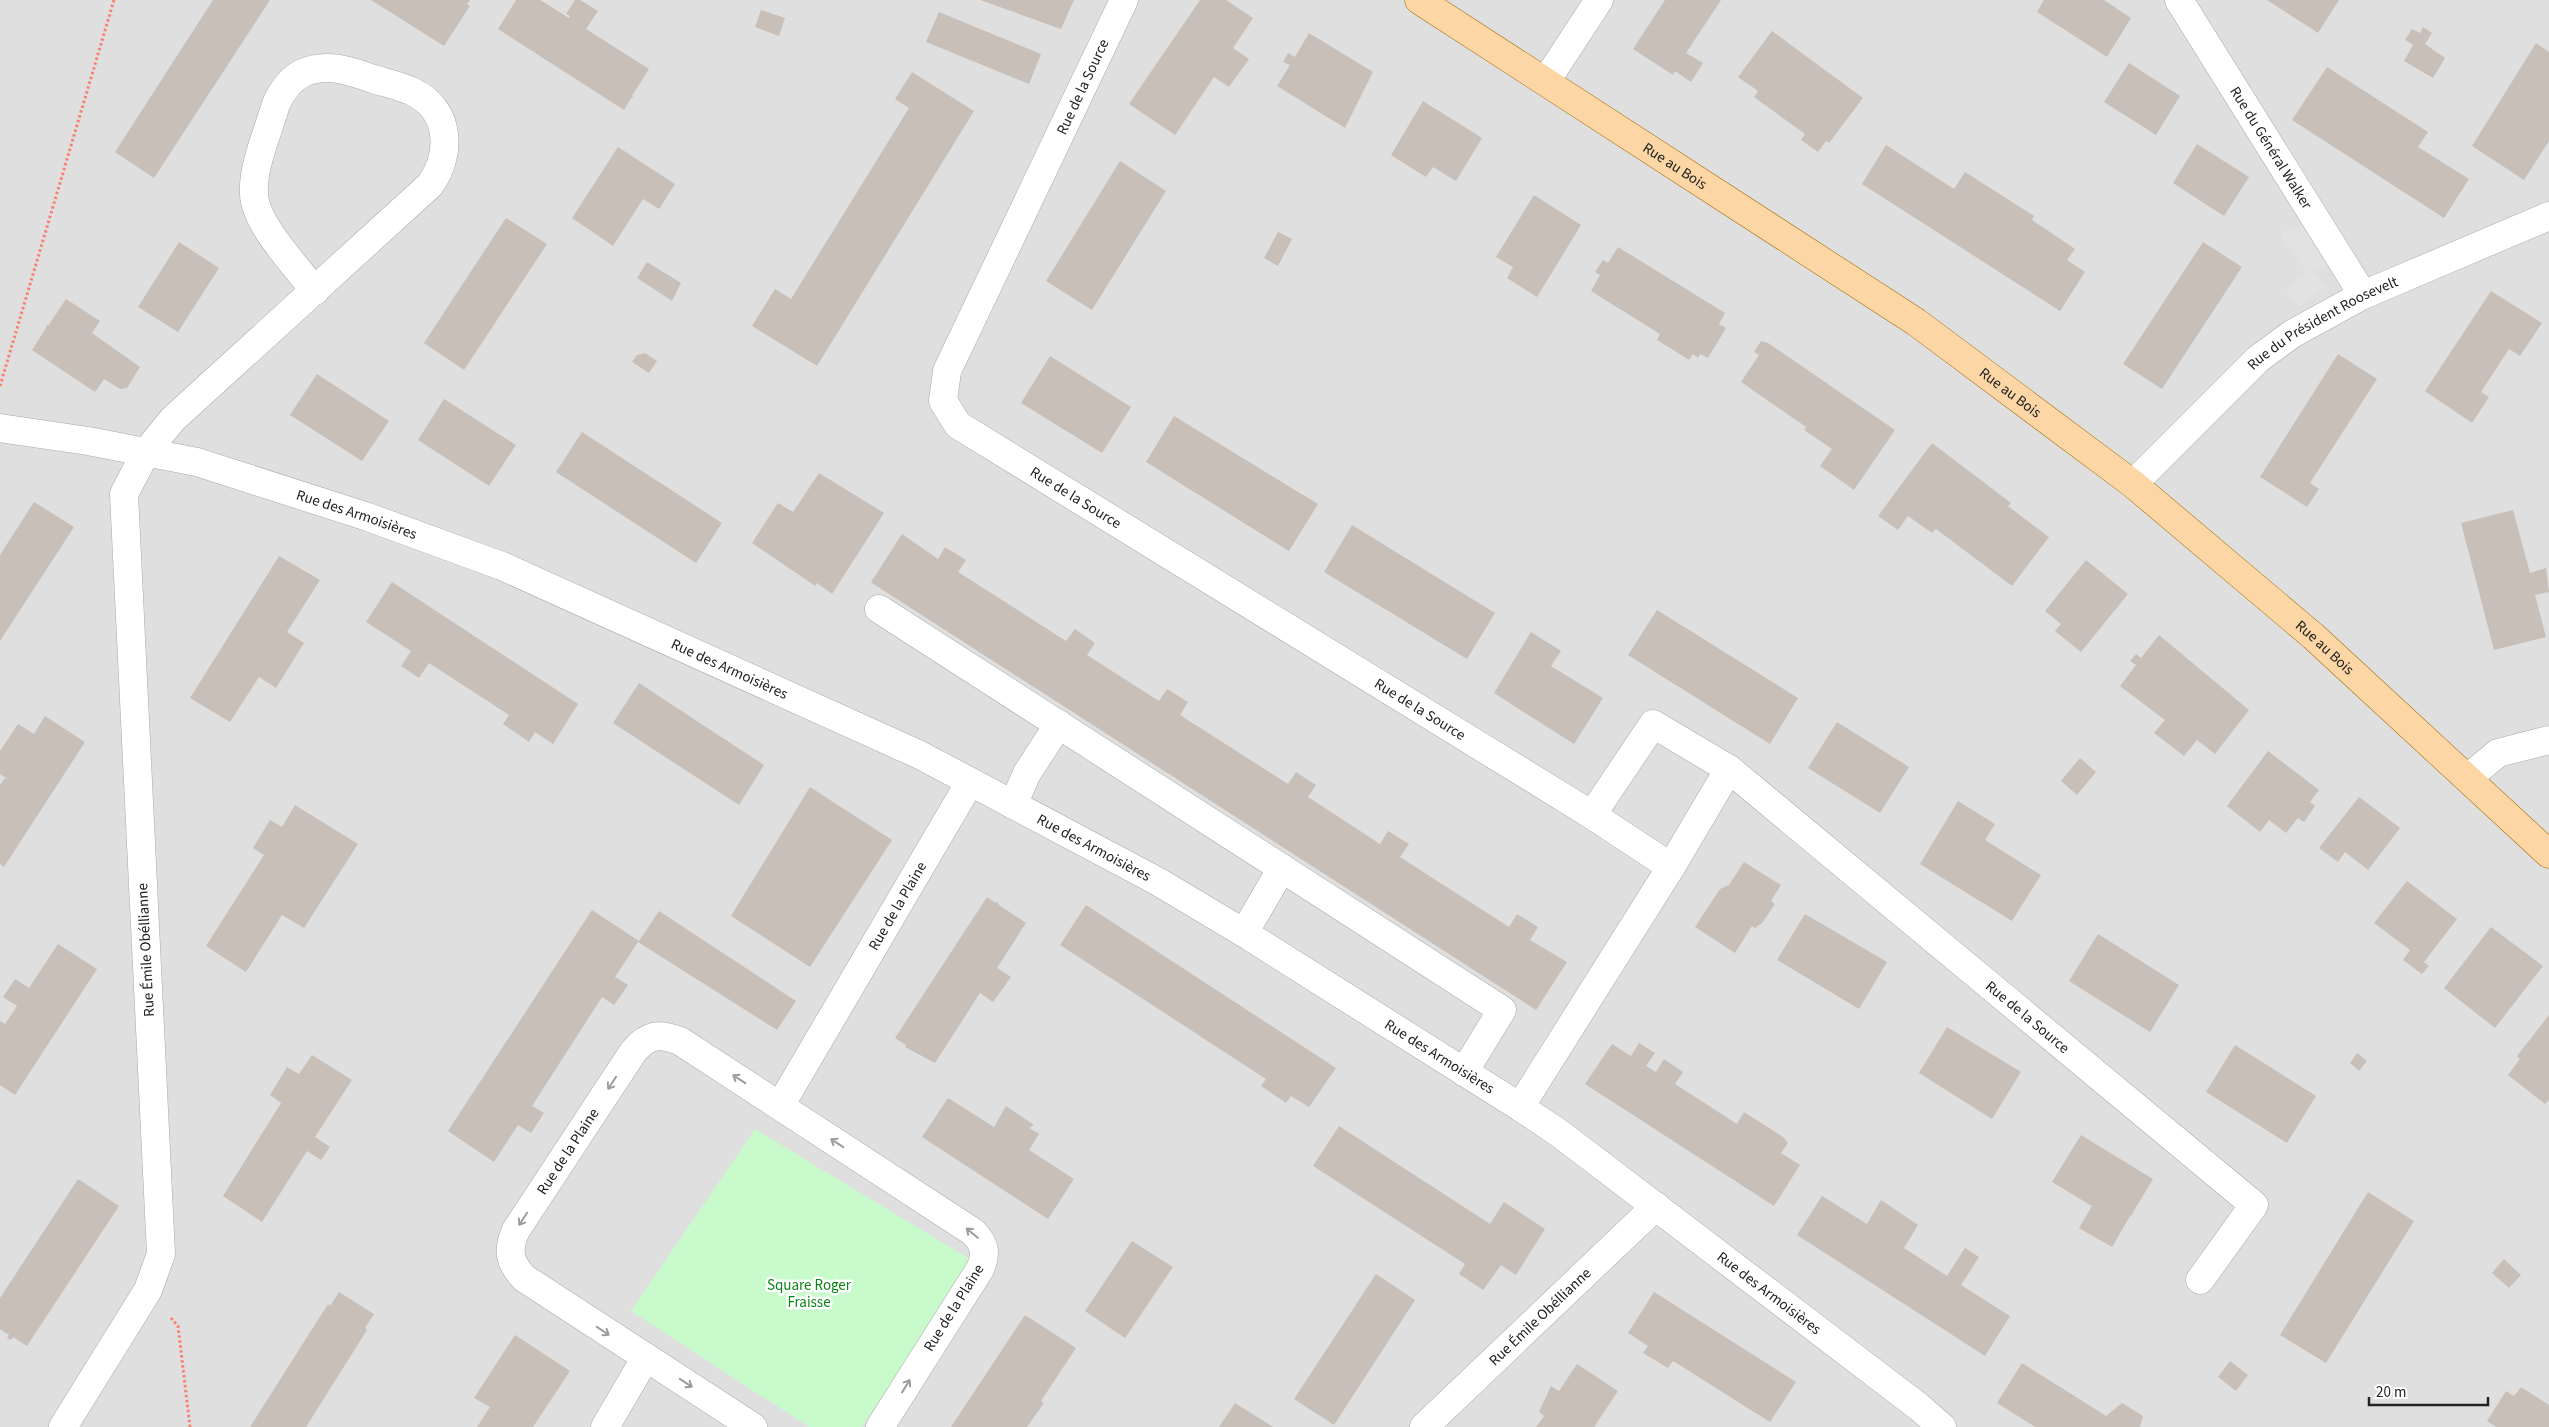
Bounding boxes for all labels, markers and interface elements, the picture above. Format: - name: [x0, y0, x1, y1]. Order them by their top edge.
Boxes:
- street label: Rue de la Source: [1052, 36, 1114, 138]
- street label: Rue du Général Walker: [2225, 82, 2318, 214]
- street label: Rue au Bois: [1639, 137, 1711, 194]
- street label: Rue du Président Roosevelt: [2242, 271, 2401, 375]
- street label: Rue au Bois: [1975, 362, 2046, 423]
- street label: Rue de la Source: [1026, 461, 1126, 534]
- street label: Rue des Armoisières: [294, 484, 420, 545]
- street label: Rue au Bois: [2291, 615, 2359, 680]
- street label: Rue des Armoisières: [668, 633, 791, 704]
- street label: Rue de la Source: [1370, 673, 1470, 745]
- street label: Rue des Armoisières: [1033, 809, 1155, 886]
- street label: Rue de la Plaine: [863, 858, 932, 954]
- street label: Rue Émile Obéllianne: [132, 883, 160, 1017]
- street label: Rue de la Source: [1981, 976, 2074, 1058]
- street label: Rue des Armoisières: [1381, 1014, 1499, 1099]
- one-way arrow: [732, 1074, 746, 1084]
- one-way arrow: [607, 1076, 617, 1090]
- street label: Rue de la Plaine: [532, 1104, 604, 1199]
- one-way arrow: [830, 1138, 844, 1148]
- one-way arrow: [518, 1212, 528, 1226]
- one-way arrow: [966, 1227, 979, 1238]
- street label: Rue des Armoisières: [1713, 1246, 1826, 1340]
- street label: Rue de la Plaine: [919, 1260, 989, 1356]
- street label: Rue Émile Obéllianne: [1484, 1263, 1596, 1370]
- park label: Square Roger Fraisse: [767, 1275, 852, 1313]
- one-way arrow: [596, 1326, 610, 1336]
- scale bar: [2369, 1374, 2488, 1406]
- one-way arrow: [679, 1379, 693, 1389]
- one-way arrow: [901, 1379, 911, 1393]
- text: 20 m: [2376, 1382, 2406, 1403]

